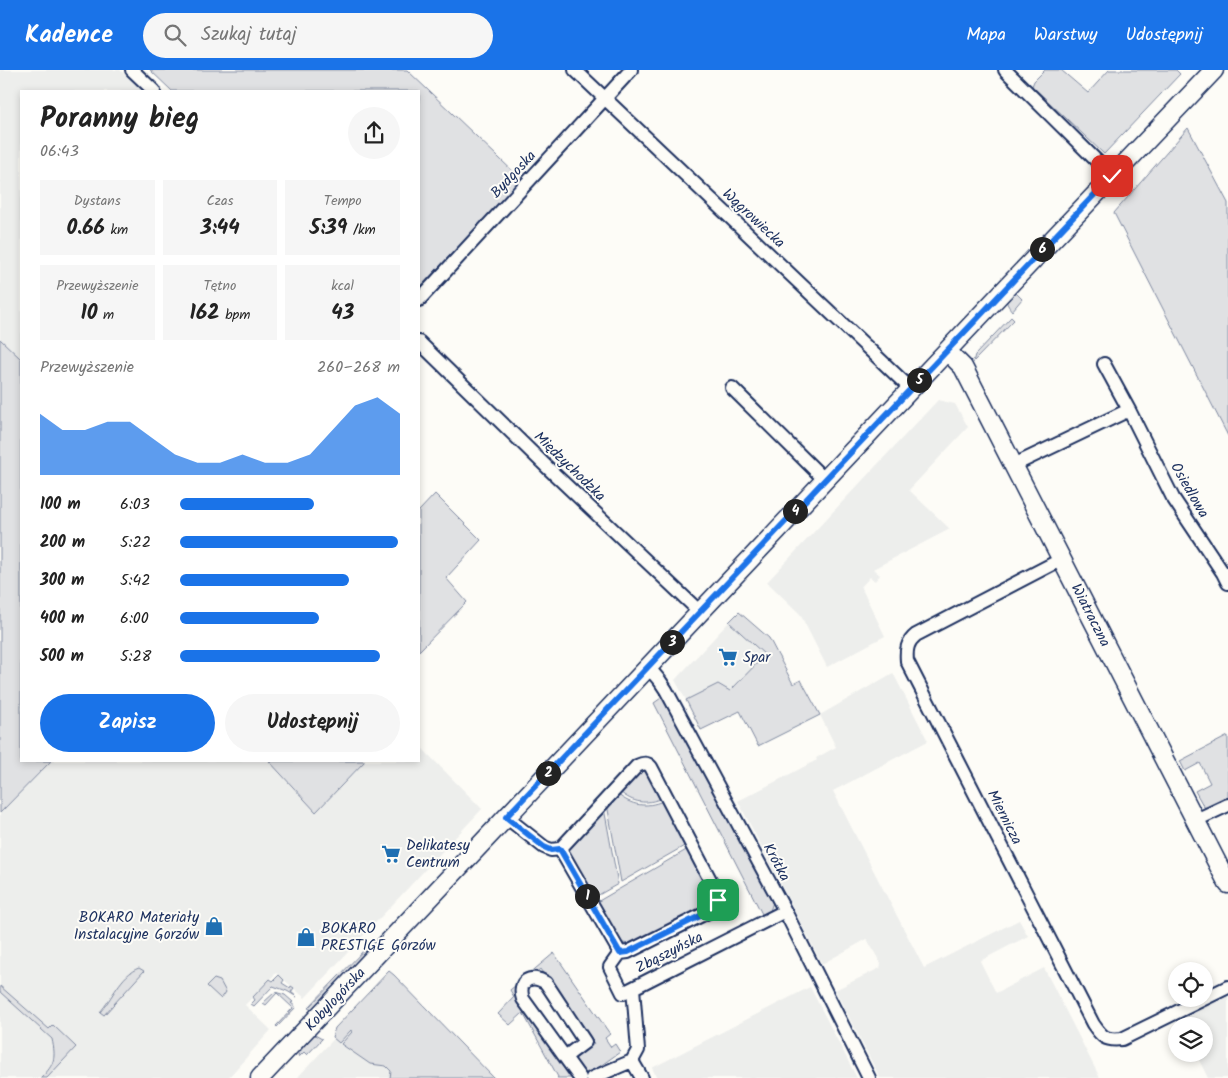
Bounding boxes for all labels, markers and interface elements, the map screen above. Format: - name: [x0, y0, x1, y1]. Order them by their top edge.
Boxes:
- search box: [143, 13, 493, 58]
- text: Kadence: [25, 16, 113, 55]
- text: Szukaj tutaj: [201, 20, 297, 50]
- icon: search: [161, 21, 189, 49]
- text: Mapa: [966, 21, 1006, 50]
- text: Warstwy: [1034, 21, 1098, 50]
- text: Udostępnij: [1126, 21, 1203, 50]
- text: Poranny bieg: [40, 97, 199, 142]
- button: share: [348, 107, 400, 159]
- text: 06:43: [40, 139, 79, 164]
- street label: Bydgoska: [485, 145, 542, 204]
- pin: [1091, 155, 1133, 197]
- icon: check: [1098, 162, 1126, 190]
- street label: Wągrowiecka: [716, 183, 790, 254]
- text: Dystans: [74, 190, 121, 212]
- text: Czas: [206, 190, 234, 212]
- text: Tempo: [324, 190, 362, 212]
- text: 0.66: [66, 212, 105, 245]
- text: 3:44: [200, 212, 240, 245]
- text: 5:39: [310, 212, 347, 245]
- text: km: [105, 219, 128, 241]
- text: /km: [347, 219, 376, 241]
- pin: 6: [1030, 236, 1054, 262]
- text: 6: [1039, 238, 1046, 260]
- text: Przewyższenie: [56, 275, 138, 297]
- text: Tętno: [204, 275, 236, 297]
- text: kcal: [331, 275, 354, 297]
- text: 10: [80, 297, 98, 330]
- text: 162: [190, 297, 220, 330]
- text: 43: [331, 297, 354, 330]
- text: m: [98, 304, 114, 326]
- text: bpm: [220, 304, 250, 326]
- text: Przewyższenie: [40, 355, 134, 380]
- text: 260–268 m: [317, 355, 400, 380]
- pin: 5: [906, 368, 932, 392]
- text: 5: [916, 369, 923, 391]
- street label: Międzychodzka: [528, 426, 611, 508]
- street label: Osiedlowa: [1163, 458, 1215, 523]
- text: 100 m: [40, 492, 81, 517]
- text: 6:03: [120, 492, 150, 517]
- pin: 4: [782, 498, 808, 524]
- text: 4: [792, 500, 799, 522]
- text: 200 m: [40, 530, 85, 555]
- text: 5:22: [120, 530, 151, 555]
- text: 300 m: [40, 568, 84, 593]
- text: 5:42: [120, 568, 151, 593]
- street label: Wiatraczna: [1064, 580, 1116, 651]
- text: 400 m: [40, 606, 84, 631]
- text: 6:00: [120, 606, 149, 631]
- pin: 3: [660, 630, 684, 654]
- text: 3: [669, 631, 676, 653]
- text: 500 m: [40, 644, 84, 669]
- text: 5:28: [120, 644, 151, 669]
- supermarket icon: Spar: [717, 646, 739, 668]
- place label: Spar: [743, 646, 771, 670]
- button: Zapisz: [40, 694, 215, 752]
- button: Udostępnij: [225, 694, 400, 752]
- pin: 2: [536, 760, 560, 786]
- text: 2: [544, 762, 553, 784]
- street label: Miernicza: [980, 786, 1028, 849]
- place label: Delikatesy Centrum: [406, 834, 471, 875]
- street label: Krótka: [756, 839, 796, 886]
- supermarket icon: Delikatesy Centrum: [380, 843, 402, 865]
- pin: [697, 879, 739, 921]
- pin: 1: [574, 884, 600, 908]
- text: 1: [585, 885, 590, 907]
- icon: arrive: [704, 886, 732, 914]
- place label: BOKARO Materiały Instalacyjne Gorzów: [74, 906, 200, 947]
- shop icon: BOKARO Materiały Instalacyjne Gorzów: [203, 915, 225, 937]
- place label: BOKARO PRESTIGE Gorzów: [321, 917, 437, 958]
- shop icon: BOKARO PRESTIGE Gorzów: [295, 926, 317, 948]
- street label: Zbąszyńska: [632, 926, 707, 980]
- street label: Kobylogórska: [300, 962, 372, 1037]
- map controls: [1168, 962, 1213, 1062]
- button: locate: [1168, 962, 1213, 1007]
- button: layers: [1168, 1017, 1213, 1062]

